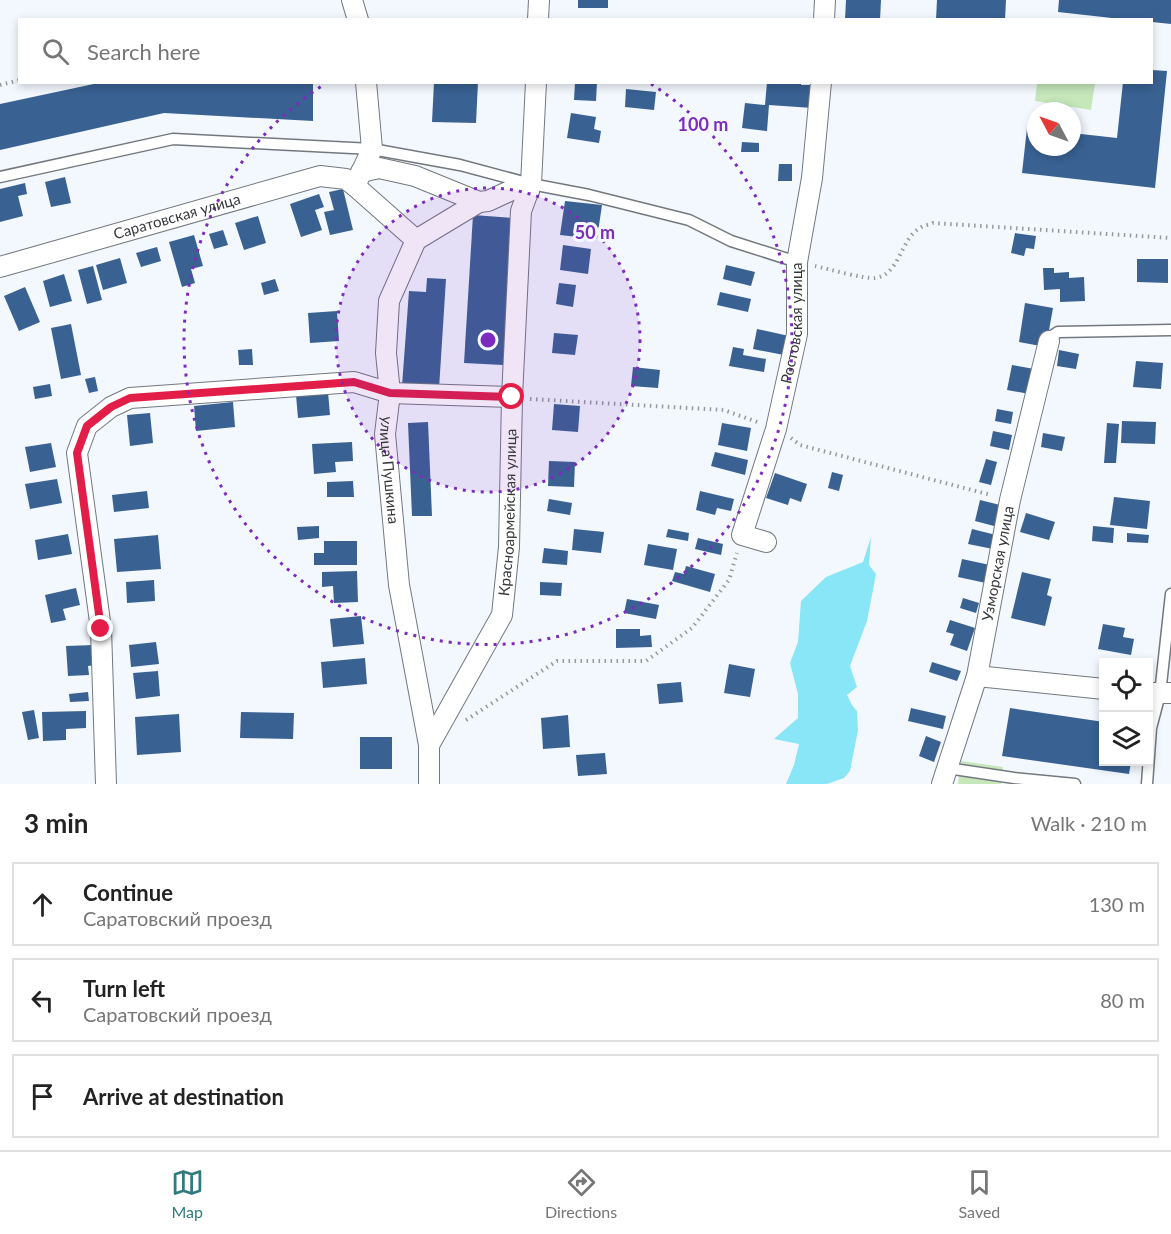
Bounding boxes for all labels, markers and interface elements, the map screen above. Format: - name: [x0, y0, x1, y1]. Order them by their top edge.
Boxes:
- search box: [18, 18, 1153, 84]
- icon: search: [39, 35, 72, 68]
- text: Search here: [87, 38, 200, 65]
- north arrow: [1027, 102, 1081, 156]
- text: 100 m: [678, 113, 728, 135]
- street label: Саратовская улица: [111, 189, 242, 242]
- text: 50 m: [575, 221, 615, 243]
- street label: Ростовская улица: [776, 262, 805, 385]
- centre of rings: [478, 330, 498, 350]
- route start: [498, 383, 524, 409]
- street label: улица Пушкина: [377, 415, 403, 525]
- street label: Красноармейская улица: [494, 428, 519, 597]
- street label: Узморская улица: [977, 504, 1017, 623]
- route end: [87, 615, 113, 641]
- map controls: [1099, 658, 1153, 766]
- button: locate: [1099, 658, 1153, 712]
- button: layers: [1099, 712, 1153, 766]
- text: 3 min: [24, 807, 88, 839]
- text: Walk · 210 m: [1031, 811, 1147, 835]
- text: Continue: [83, 879, 173, 906]
- icon: ahead: [26, 888, 59, 921]
- text: 130 m: [1089, 892, 1145, 916]
- text: Саратовский проезд: [83, 906, 272, 930]
- text: Turn left: [83, 975, 165, 1002]
- icon: left: [26, 984, 59, 1017]
- text: 80 m: [1100, 988, 1145, 1012]
- text: Саратовский проезд: [83, 1002, 272, 1026]
- icon: arrive: [26, 1080, 59, 1113]
- text: Arrive at destination: [83, 1083, 284, 1110]
- tab: Map: [171, 1166, 204, 1221]
- tab: Directions: [545, 1166, 617, 1221]
- tab: Saved: [959, 1166, 1000, 1221]

